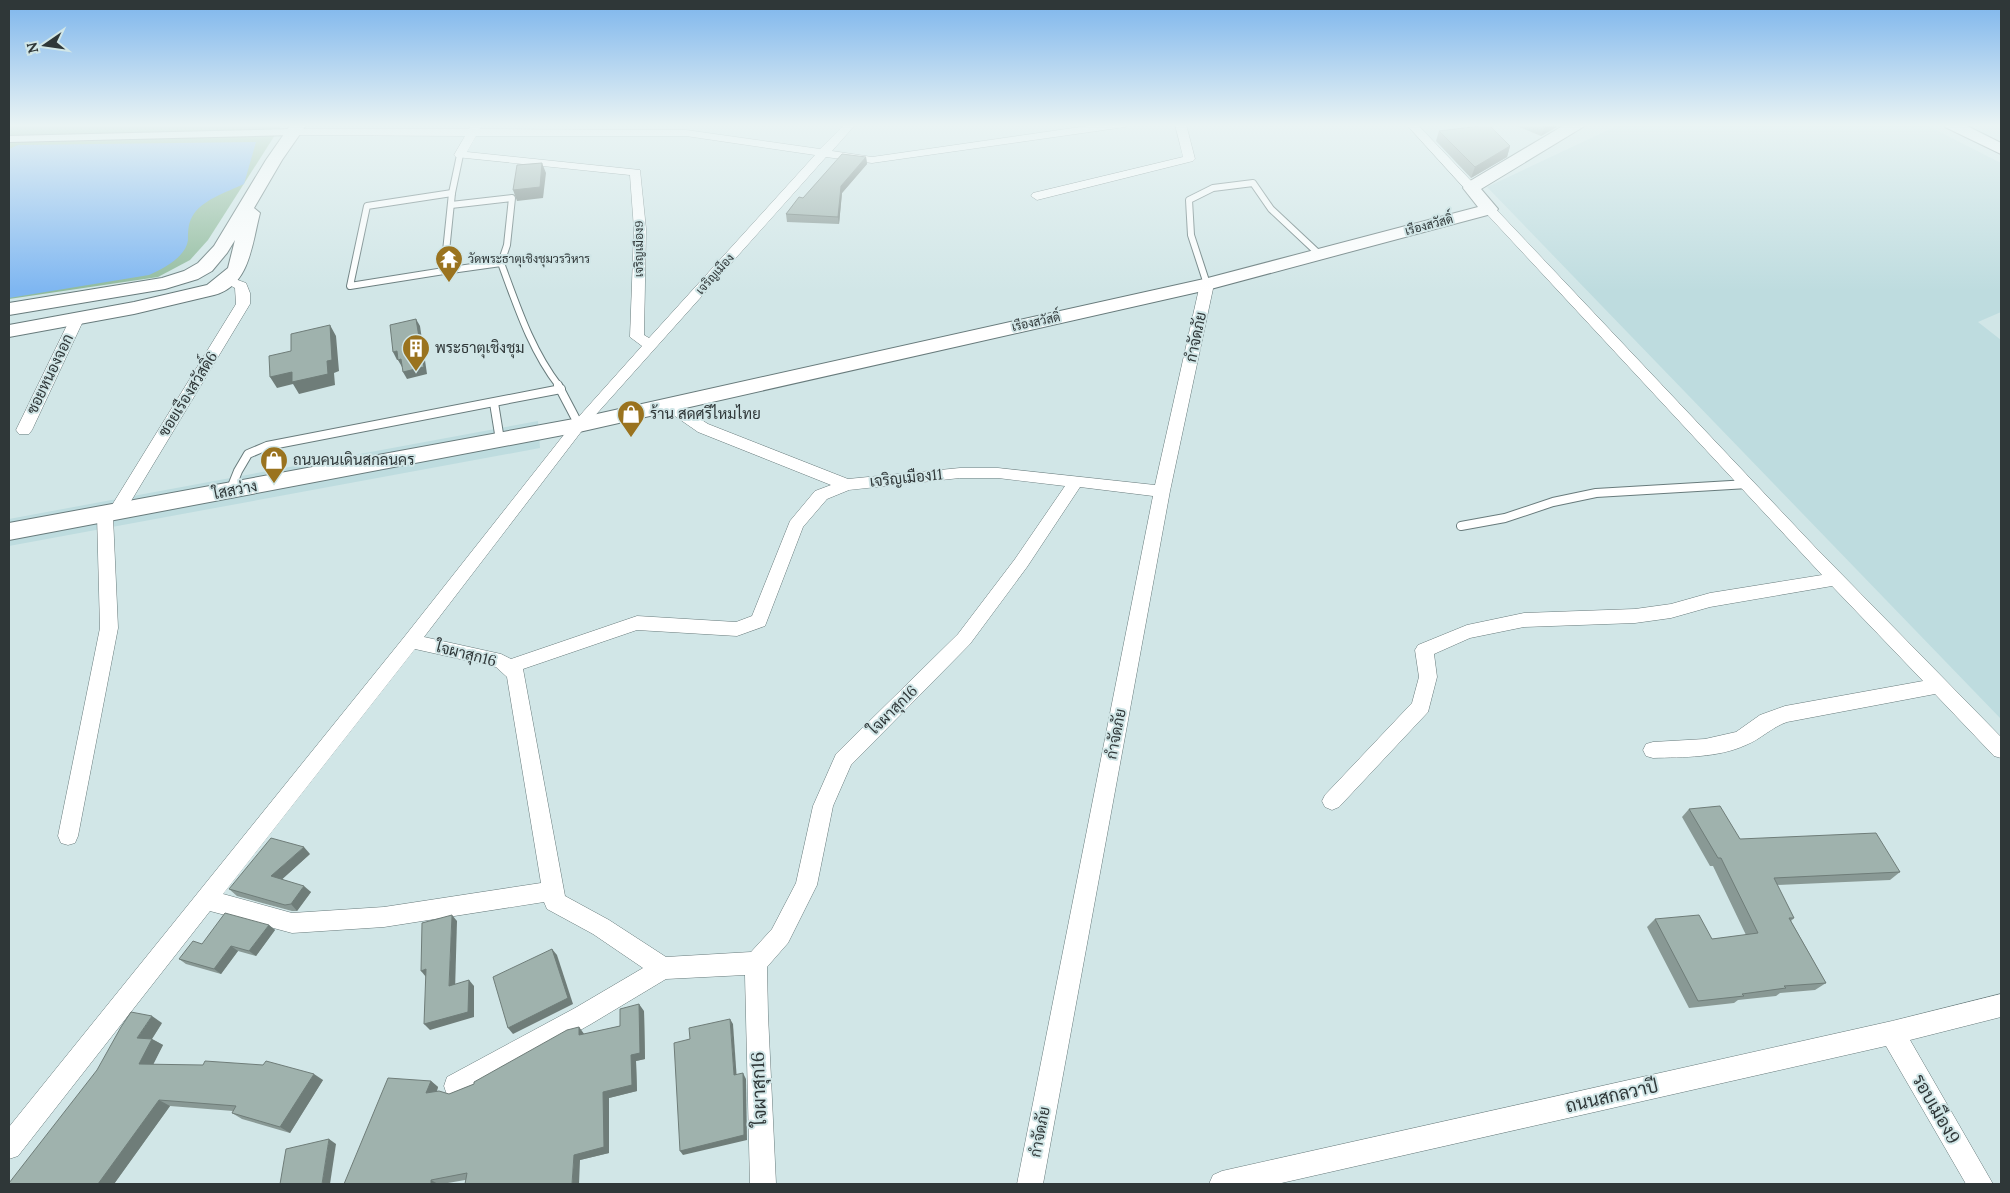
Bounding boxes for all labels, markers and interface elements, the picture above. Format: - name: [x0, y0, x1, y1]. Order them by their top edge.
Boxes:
- north arrow: [20, 20, 70, 70]
- text: N: [22, 40, 42, 55]
- street label: เรืองสวัสดิ์: [1402, 208, 1455, 238]
- street label: เจริญเมือง9: [631, 221, 646, 277]
- temple icon: วัดพระธาตุเชิงชุมวรวิหาร: [434, 244, 464, 283]
- street label: เจริญเมือง: [692, 250, 737, 297]
- place label: วัดพระธาตุเชิงชุมวรวิหาร: [468, 251, 590, 268]
- street label: เรืองสวัสดิ์: [1010, 306, 1062, 334]
- street label: กำจัดภัย: [1181, 310, 1210, 364]
- street label: ซอยหนองจอก: [22, 330, 77, 417]
- building icon: พระธาตุเชิงชุม: [401, 333, 431, 372]
- place label: พระธาตุเชิงชุม: [435, 338, 524, 359]
- street label: ซอยเรืองสวัสดิ์6: [149, 345, 221, 440]
- shop icon: ร้าน สดศรีไหมไทย: [616, 399, 646, 438]
- place label: ร้าน สดศรีไหมไทย: [650, 404, 761, 423]
- shop icon: ถนนคนเดินสกลนคร: [259, 445, 289, 484]
- place label: ถนนคนเดินสกลนคร: [293, 450, 414, 469]
- street label: เจริญเมือง11: [869, 464, 943, 491]
- street label: ใสสว่าง: [210, 476, 259, 503]
- street label: ใจผาสุก16: [432, 637, 499, 672]
- street label: ใจผาสุก16: [863, 681, 923, 740]
- street label: กำจัดภัย: [1101, 707, 1130, 761]
- street label: ใจผาสุก16: [745, 1051, 772, 1129]
- street label: รอบเมือง9: [1907, 1070, 1966, 1148]
- street label: ถนนสกลวาปี: [1563, 1074, 1660, 1117]
- street label: กำจัดภัย: [1025, 1105, 1054, 1159]

